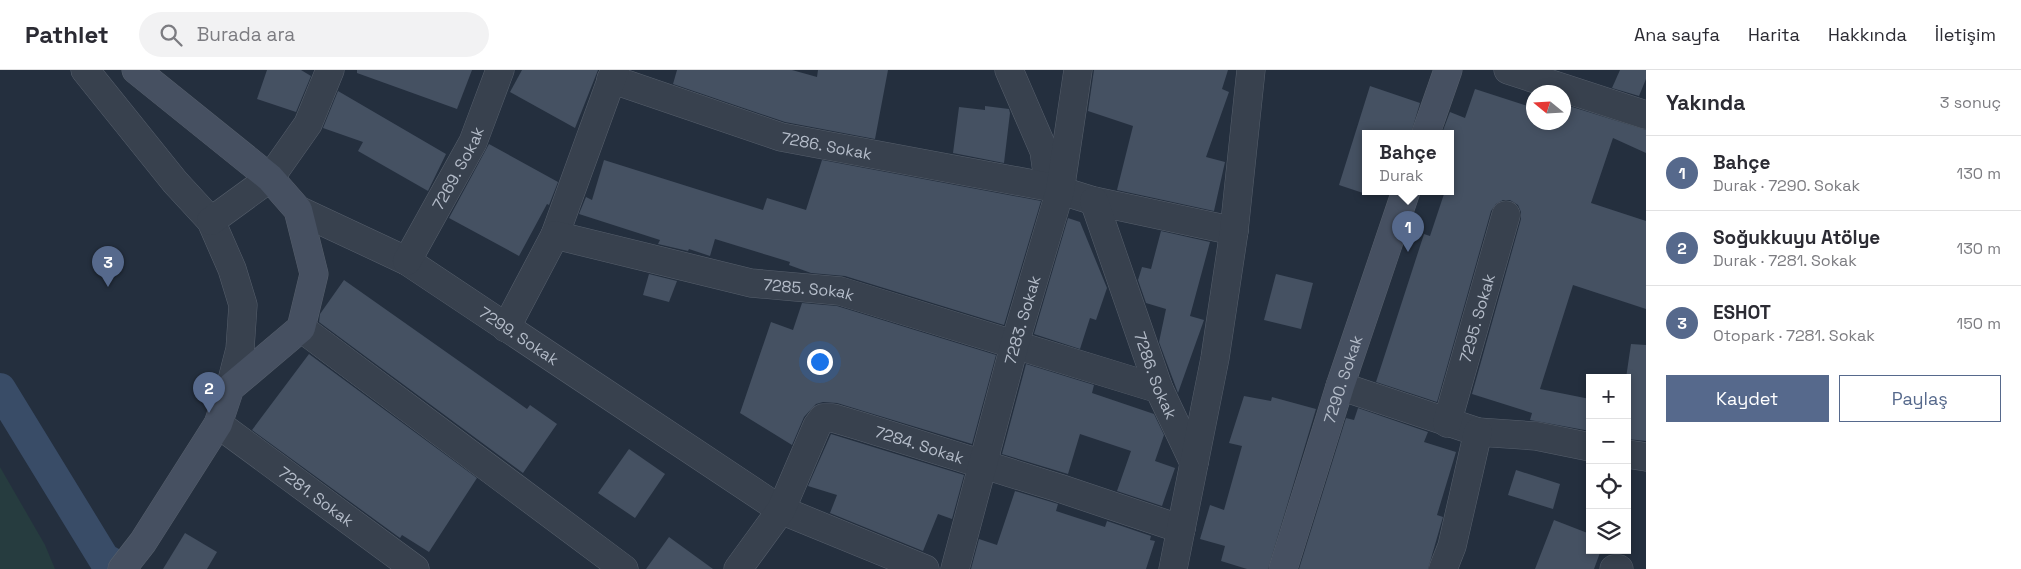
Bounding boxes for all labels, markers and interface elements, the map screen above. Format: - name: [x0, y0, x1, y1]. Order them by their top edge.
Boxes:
- search box: [139, 12, 489, 57]
- text: Pathlet: [25, 19, 109, 50]
- icon: search: [157, 21, 185, 49]
- text: Burada ara: [197, 22, 295, 47]
- text: Ana sayfa: [1634, 23, 1720, 46]
- text: Harita: [1748, 23, 1800, 46]
- text: Hakkında: [1828, 23, 1907, 46]
- text: İletişim: [1935, 23, 1996, 46]
- north arrow: [1526, 85, 1571, 130]
- text: Yakında: [1666, 89, 1745, 116]
- text: 3 sonuç: [1940, 92, 2001, 113]
- street label: 7269. Sokak: [427, 123, 489, 214]
- street label: 7286. Sokak: [779, 127, 874, 165]
- popup: [1362, 130, 1454, 195]
- text: Bahçe: [1379, 140, 1437, 165]
- text: Bahçe: [1713, 150, 1770, 175]
- text: 1: [1678, 163, 1686, 184]
- text: 130 m: [1957, 163, 2001, 184]
- text: Durak: [1379, 165, 1423, 186]
- text: Durak · 7290. Sokak: [1713, 175, 1860, 196]
- pin: 1: [1392, 211, 1424, 252]
- text: Soğukkuyu Atölye: [1713, 225, 1880, 250]
- text: 2: [1677, 238, 1687, 259]
- text: 130 m: [1957, 238, 2001, 259]
- pin: 3: [92, 246, 124, 287]
- text: Durak · 7281. Sokak: [1713, 250, 1857, 271]
- street label: 7295. Sokak: [1455, 271, 1500, 365]
- street label: 7283. Sokak: [1000, 273, 1046, 367]
- street label: 7285. Sokak: [762, 274, 857, 306]
- text: ESHOT: [1713, 300, 1771, 325]
- street label: 7299. Sokak: [475, 302, 563, 370]
- text: 3: [1677, 313, 1687, 334]
- text: 150 m: [1957, 313, 2001, 334]
- text: Otopark · 7281. Sokak: [1713, 325, 1875, 346]
- street label: 7286. Sokak: [1129, 329, 1182, 423]
- street label: 7290. Sokak: [1319, 332, 1368, 426]
- your location: [807, 349, 833, 375]
- pin: 2: [193, 372, 225, 413]
- map controls: [1586, 374, 1631, 554]
- button: +: [1586, 374, 1631, 419]
- button: Kaydet: [1666, 375, 1829, 422]
- button: Paylaş: [1839, 375, 2001, 422]
- button: −: [1586, 419, 1631, 464]
- street label: 7284. Sokak: [872, 421, 967, 469]
- street label: 7281. Sokak: [274, 462, 358, 532]
- button: locate: [1586, 464, 1631, 509]
- button: layers: [1586, 509, 1631, 554]

